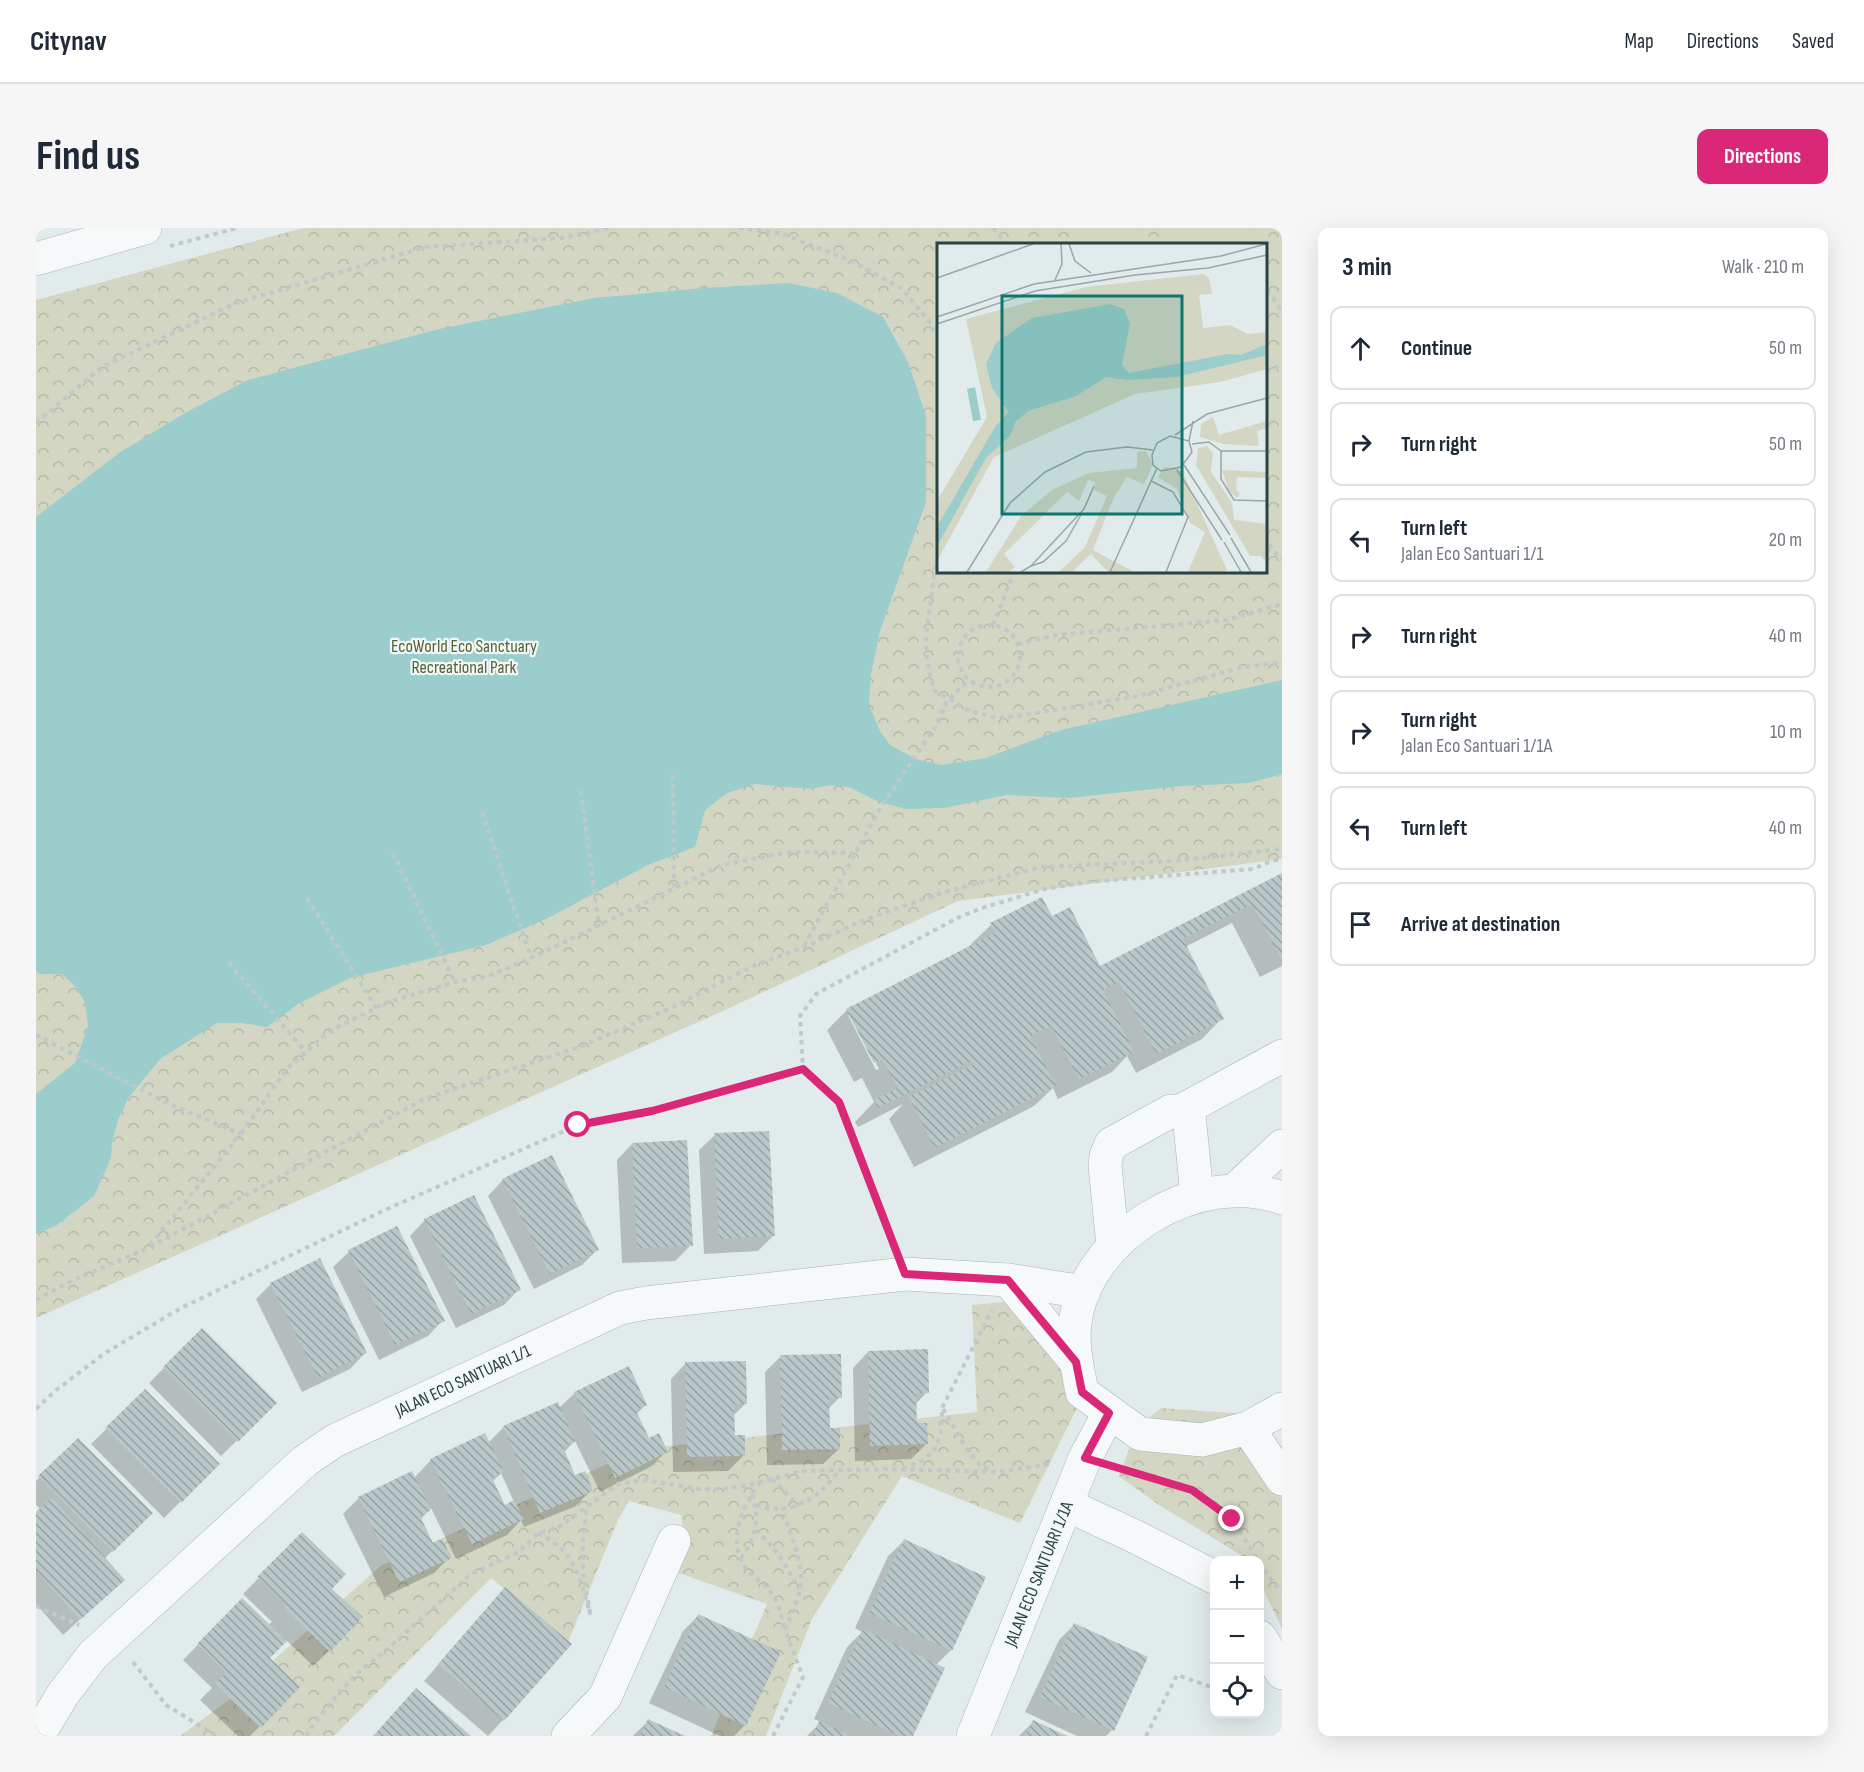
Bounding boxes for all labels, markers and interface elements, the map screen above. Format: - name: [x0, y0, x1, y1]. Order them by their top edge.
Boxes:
- text: Citynav: [30, 25, 107, 58]
- text: Map: [1624, 29, 1654, 54]
- text: Directions: [1687, 29, 1759, 54]
- text: Saved: [1792, 29, 1834, 54]
- button: Directions: [1697, 129, 1828, 184]
- text: Find us: [36, 131, 140, 182]
- inset map: [937, 243, 1267, 573]
- text: 3 min: [1342, 252, 1392, 283]
- text: Walk · 210 m: [1722, 255, 1804, 279]
- icon: ahead: [1344, 332, 1377, 365]
- text: Continue: [1401, 335, 1472, 362]
- text: 50 m: [1769, 336, 1802, 360]
- icon: right: [1344, 428, 1377, 461]
- text: Turn right: [1401, 431, 1477, 458]
- text: 50 m: [1769, 432, 1802, 456]
- text: Turn left: [1401, 515, 1467, 542]
- icon: left: [1344, 524, 1377, 557]
- text: 20 m: [1769, 528, 1802, 552]
- text: Jalan Eco Santuari 1/1: [1401, 542, 1543, 566]
- icon: right: [1344, 620, 1377, 653]
- text: Turn right: [1401, 623, 1477, 650]
- text: 40 m: [1769, 624, 1802, 648]
- park label: EcoWorld Eco Sanctuary Recreational Park: [391, 636, 537, 678]
- text: Turn right: [1401, 707, 1477, 734]
- icon: right: [1344, 716, 1377, 749]
- text: 10 m: [1770, 720, 1802, 744]
- text: Jalan Eco Santuari 1/1A: [1401, 734, 1552, 758]
- icon: left: [1344, 812, 1377, 845]
- text: Turn left: [1401, 815, 1467, 842]
- text: 40 m: [1769, 816, 1802, 840]
- icon: arrive: [1344, 908, 1377, 941]
- text: Arrive at destination: [1401, 911, 1560, 938]
- route start: [564, 1111, 590, 1137]
- street label: JALAN ECO SANTUARI 1/1: [391, 1340, 535, 1422]
- street label: JALAN ECO SANTUARI 1/1A: [1000, 1498, 1078, 1651]
- route end: [1218, 1505, 1244, 1531]
- map controls: [1210, 1556, 1264, 1718]
- button: +: [1210, 1556, 1264, 1610]
- button: −: [1210, 1610, 1264, 1664]
- button: locate: [1210, 1664, 1264, 1718]

